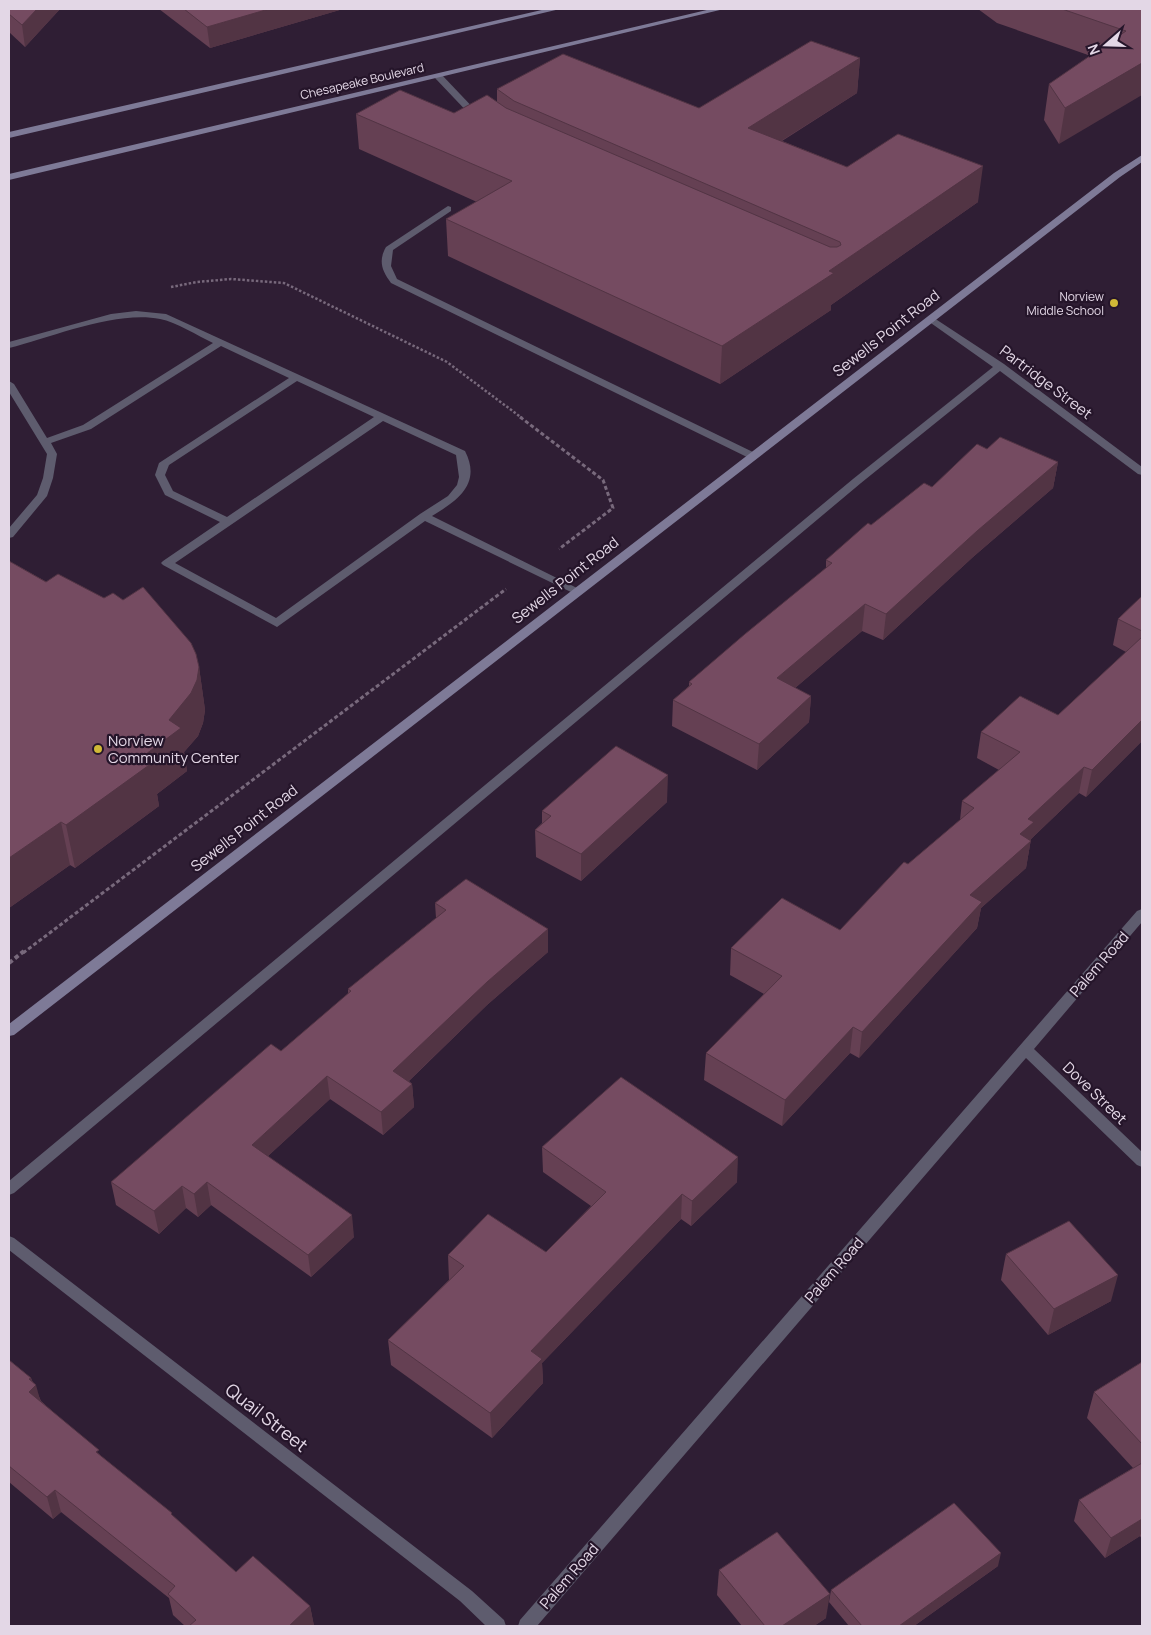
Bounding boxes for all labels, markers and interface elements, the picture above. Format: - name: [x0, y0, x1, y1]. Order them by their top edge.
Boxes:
- north arrow: [1081, 20, 1131, 70]
- text: N: [1083, 42, 1104, 58]
- street label: Chesapeake Boulevard: [298, 58, 426, 104]
- street label: Sewells Point Road: [828, 285, 944, 381]
- place label: Norview Middle School: [1027, 288, 1104, 319]
- marker: Norview Middle School: [1108, 297, 1120, 309]
- street label: Partridge Street: [995, 340, 1097, 424]
- street label: Sewells Point Road: [507, 532, 623, 628]
- place label: Norview Community Center: [108, 730, 240, 768]
- marker: Norview Community Center: [92, 743, 104, 755]
- street label: Sewells Point Road: [186, 780, 302, 876]
- street label: Palem Road: [1065, 927, 1133, 1001]
- street label: Dove Street: [1058, 1057, 1132, 1129]
- street label: Palem Road: [800, 1233, 868, 1307]
- street label: Quail Street: [221, 1377, 313, 1457]
- street label: Palem Road: [535, 1539, 603, 1613]

